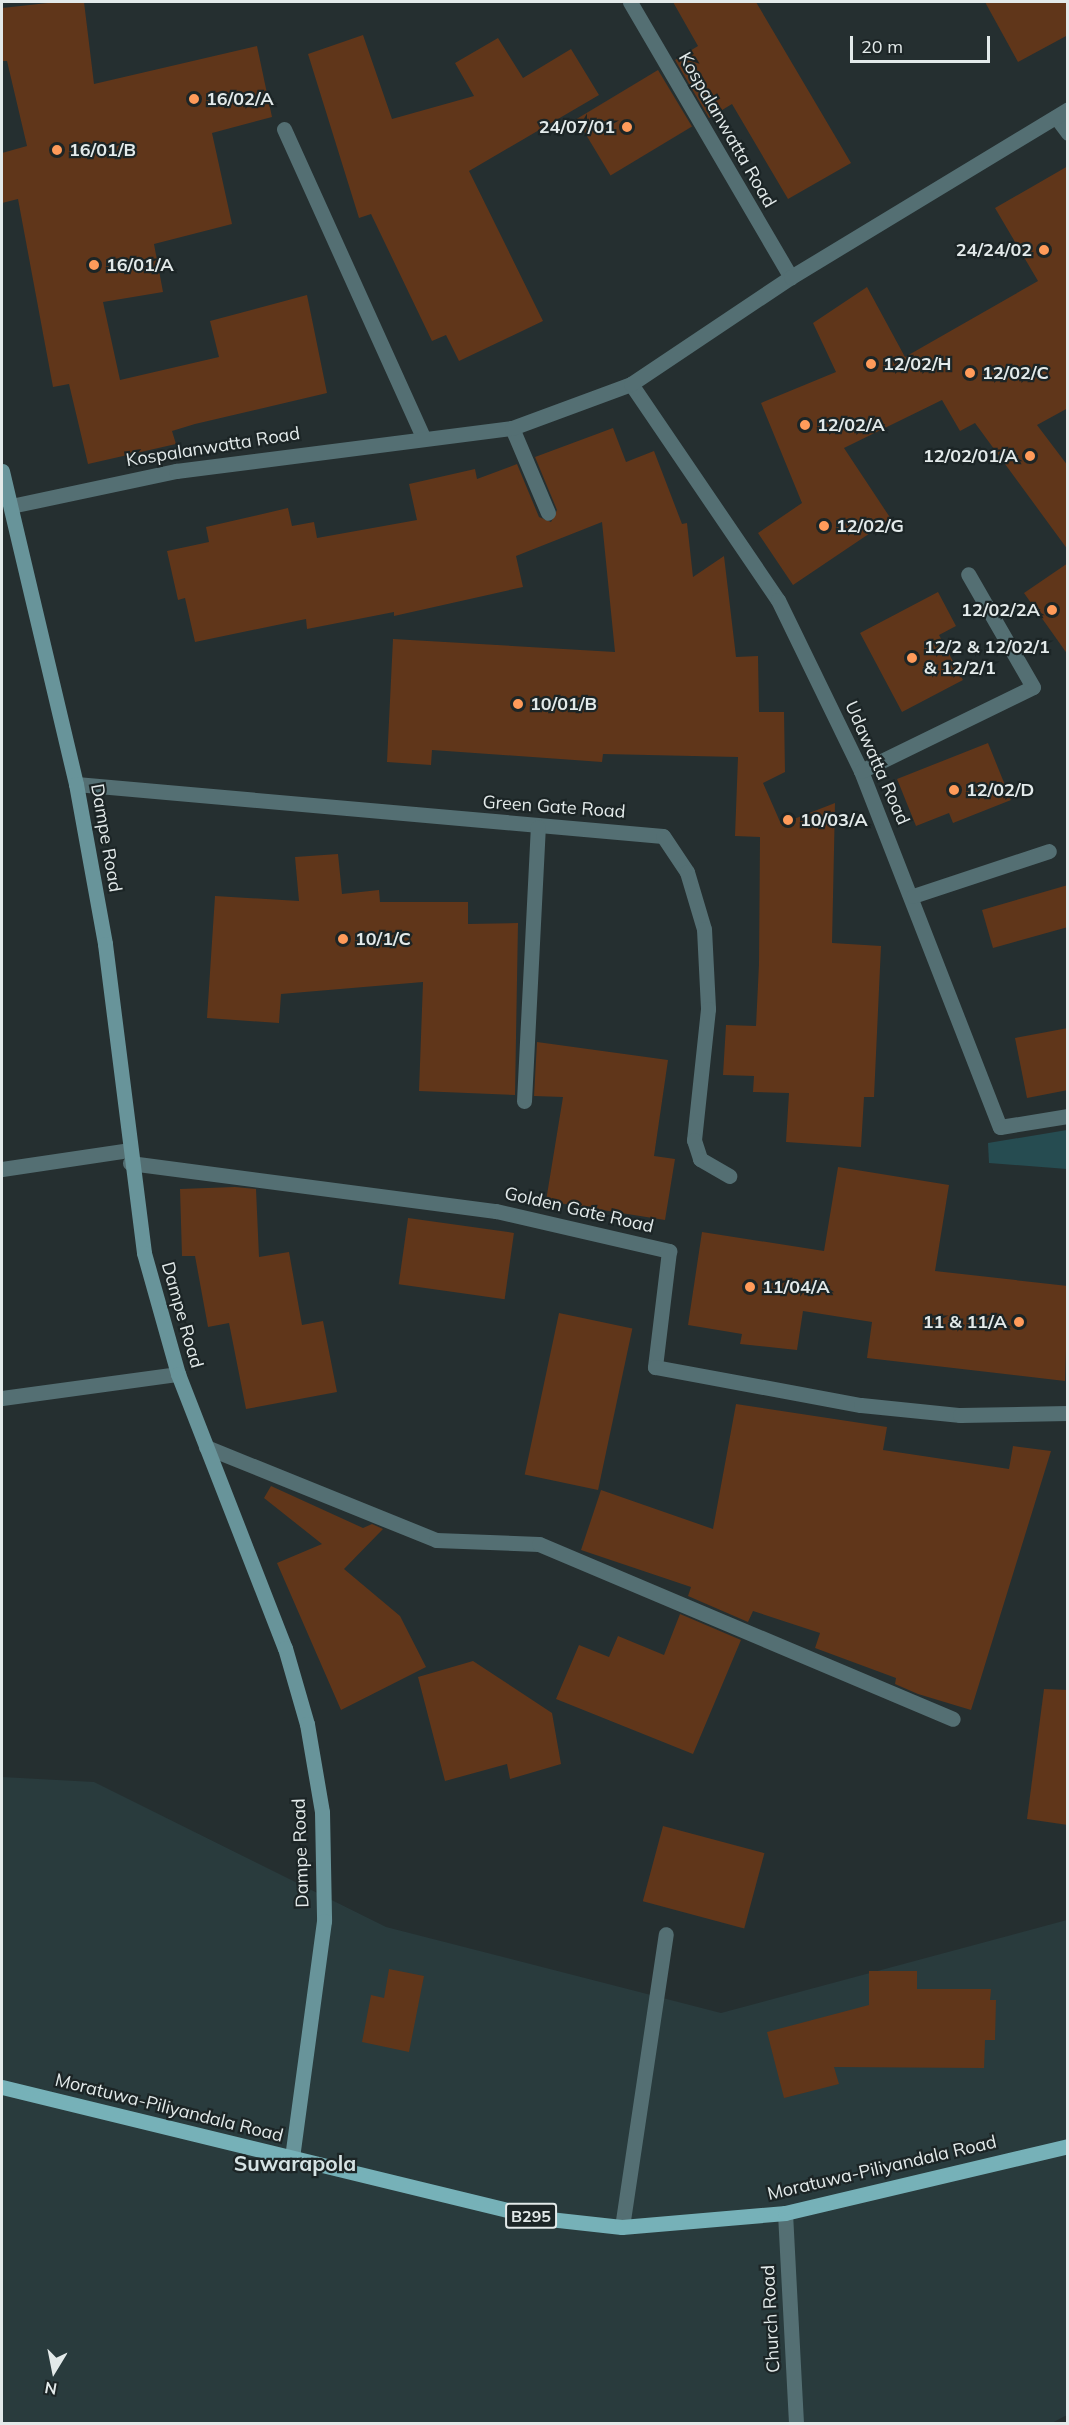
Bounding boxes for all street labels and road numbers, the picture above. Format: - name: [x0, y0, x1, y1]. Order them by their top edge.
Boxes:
- street label: Kospalanwatta Road: [674, 48, 780, 212]
- street label: Kospalanwatta Road: [124, 423, 302, 471]
- street label: Udawatta Road: [840, 698, 914, 828]
- street label: Dampe Road: [86, 782, 126, 894]
- street label: Green Gate Road: [482, 791, 626, 823]
- street label: Golden Gate Road: [502, 1182, 656, 1238]
- street label: Dampe Road: [157, 1259, 207, 1371]
- street label: Dampe Road: [288, 1798, 314, 1908]
- street label: Moratuwa-Piliyandala Road: [53, 2069, 285, 2147]
- street label: Moratuwa-Piliyandala Road: [765, 2131, 999, 2205]
- road number: B295: [504, 2203, 558, 2229]
- street label: Church Road: [757, 2265, 785, 2373]

